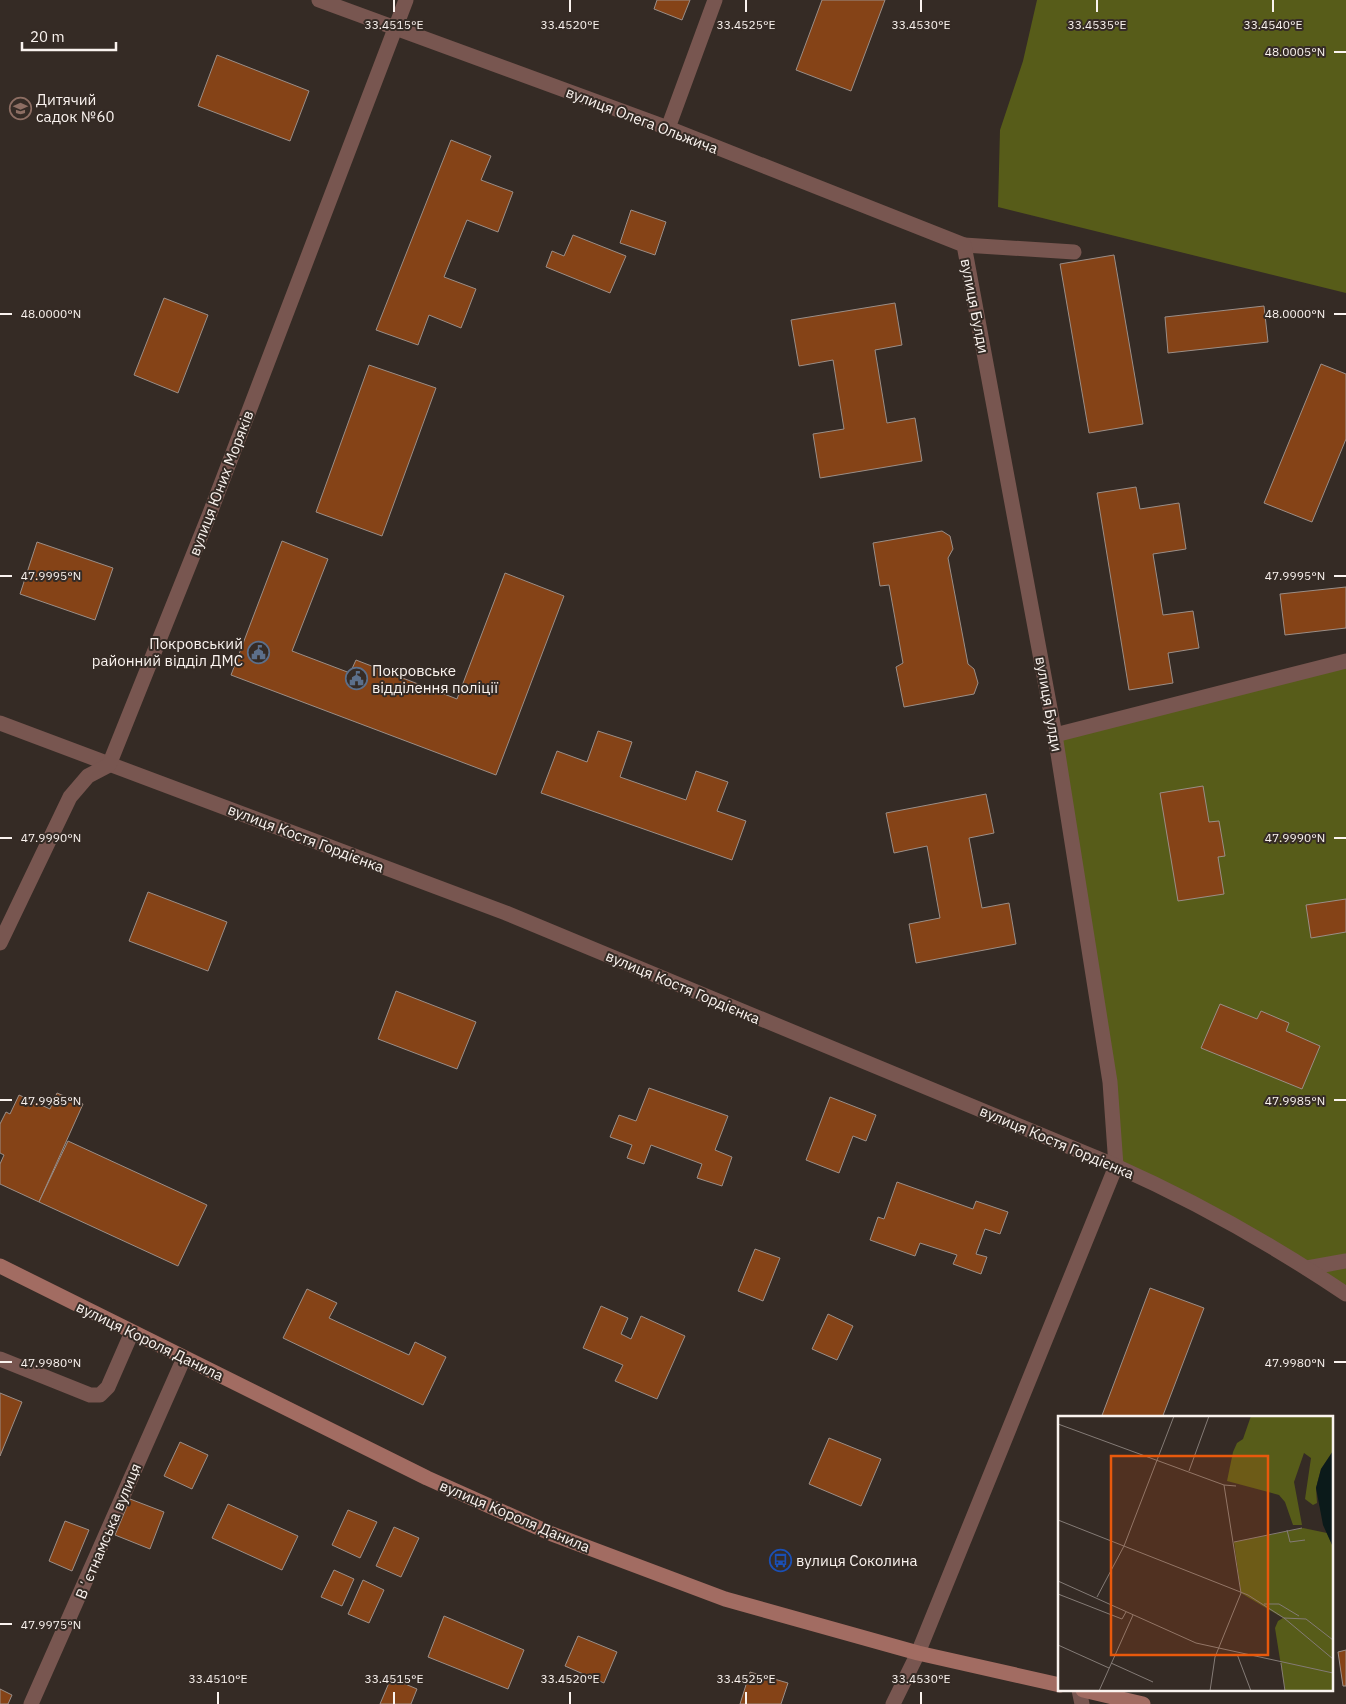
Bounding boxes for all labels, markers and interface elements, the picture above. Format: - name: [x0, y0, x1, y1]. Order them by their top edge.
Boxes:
- text: 33.4515°E: [364, 17, 424, 32]
- text: 33.4520°E: [540, 17, 600, 32]
- text: 33.4525°E: [716, 17, 776, 32]
- text: 33.4530°E: [891, 17, 951, 32]
- text: 33.4535°E: [1067, 17, 1127, 32]
- text: 33.4540°E: [1243, 17, 1303, 32]
- scale bar: [22, 20, 116, 52]
- text: 20 m: [30, 27, 65, 46]
- text: 48.0005°N: [1265, 44, 1325, 59]
- street label: вулиця Олега Ольжича: [563, 82, 721, 158]
- place label: Дитячий садок №60: [36, 90, 114, 126]
- school or university icon: Дитячий садок №60: [8, 96, 32, 120]
- street label: вулиця Булди: [956, 257, 994, 355]
- text: 48.0000°N: [21, 306, 81, 321]
- text: 48.0000°N: [1265, 306, 1325, 321]
- street label: вулиця Юних Моряків: [184, 408, 258, 558]
- text: 47.9995°N: [21, 568, 81, 583]
- text: 47.9995°N: [1265, 568, 1325, 583]
- place label: Покровський районний відділ ДМС: [92, 634, 243, 670]
- public building icon: Покровський районний відділ ДМС: [247, 640, 271, 664]
- street label: вулиця Булди: [1031, 655, 1067, 753]
- place label: Покровське відділення поліції: [372, 661, 498, 697]
- public building icon: Покровське відділення поліції: [344, 667, 368, 691]
- street label: вулиця Костя Гордієнка: [225, 799, 387, 877]
- text: 47.9990°N: [21, 830, 81, 845]
- text: 47.9990°N: [1265, 830, 1325, 845]
- street label: вулиця Костя Гордієнка: [603, 946, 763, 1028]
- text: 47.9985°N: [21, 1093, 81, 1108]
- text: 47.9985°N: [1265, 1093, 1325, 1108]
- street label: вулиця Костя Гордієнка: [977, 1101, 1137, 1183]
- street label: вулиця Короля Данила: [73, 1297, 227, 1385]
- text: 47.9980°N: [21, 1355, 81, 1370]
- text: 47.9980°N: [1265, 1355, 1325, 1370]
- inset map: [1058, 1416, 1334, 1692]
- street label: Вʼєтнамська вулиця: [71, 1460, 145, 1602]
- street label: вулиця Короля Данила: [437, 1476, 593, 1556]
- bus stop icon: вулиця Соколина: [768, 1548, 792, 1572]
- place label: вулиця Соколина: [796, 1551, 918, 1570]
- text: 47.9975°N: [21, 1617, 81, 1632]
- text: 33.4510°E: [188, 1671, 248, 1686]
- text: 33.4515°E: [364, 1671, 424, 1686]
- text: 33.4520°E: [540, 1671, 600, 1686]
- text: 33.4525°E: [716, 1671, 776, 1686]
- text: 33.4530°E: [891, 1671, 951, 1686]

